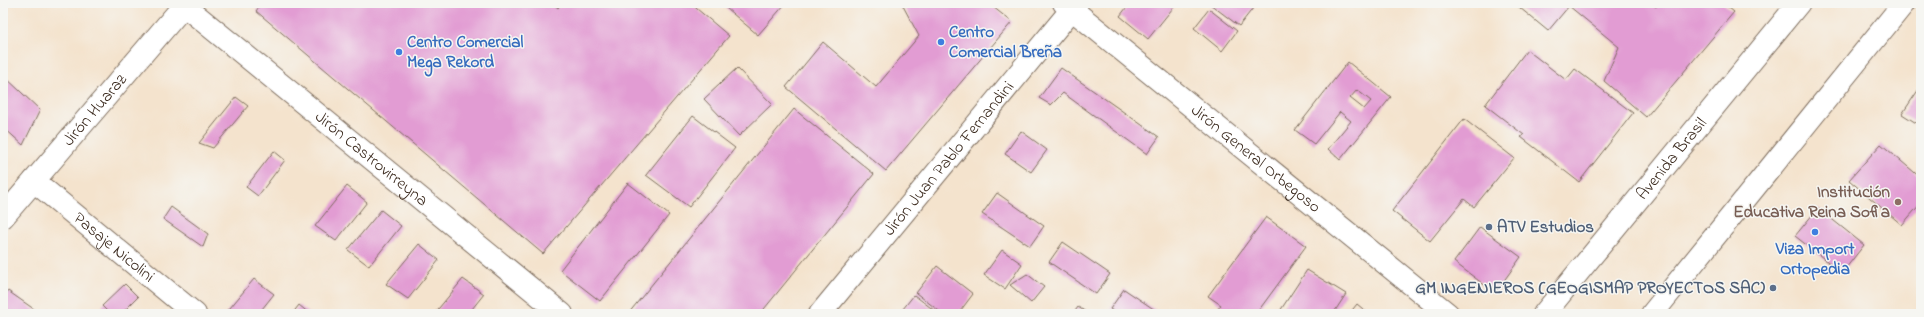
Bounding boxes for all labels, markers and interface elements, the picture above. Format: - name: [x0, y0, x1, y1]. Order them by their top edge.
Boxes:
- place label: Centro Comercial Breña: [949, 20, 1062, 65]
- place label: Centro Comercial Mega Rekord: [407, 30, 523, 77]
- marker: Centro Comercial Breña: [936, 37, 946, 47]
- marker: Centro Comercial Mega Rekord: [394, 47, 404, 57]
- street label: Jirón Huaraz: [56, 67, 133, 152]
- street label: Jirón Juan Pablo Fernandini: [877, 75, 1020, 241]
- street label: Jirón General Orbegoso: [1185, 98, 1327, 219]
- street label: Jirón Castrovirreyna: [309, 105, 434, 213]
- street label: Avenida Brasil: [1630, 112, 1713, 205]
- place label: Institución Educativa Reina Sofia: [1733, 180, 1891, 225]
- marker: Institución Educativa Reina Sofia: [1893, 197, 1903, 207]
- street label: Pasaje Nicolini: [68, 206, 160, 288]
- place label: ATV Estudios: [1497, 215, 1594, 240]
- marker: ATV Estudios: [1484, 222, 1494, 232]
- marker: Viza Import Ortopedia: [1810, 227, 1820, 237]
- place label: Viza Import Ortopedia: [1775, 237, 1855, 282]
- place label: GM INGENIEROS (GEOGISMAP PROYECTOS SAC): [1415, 276, 1765, 301]
- marker: GM INGENIEROS (GEOGISMAP PROYECTOS SAC): [1768, 283, 1778, 293]

